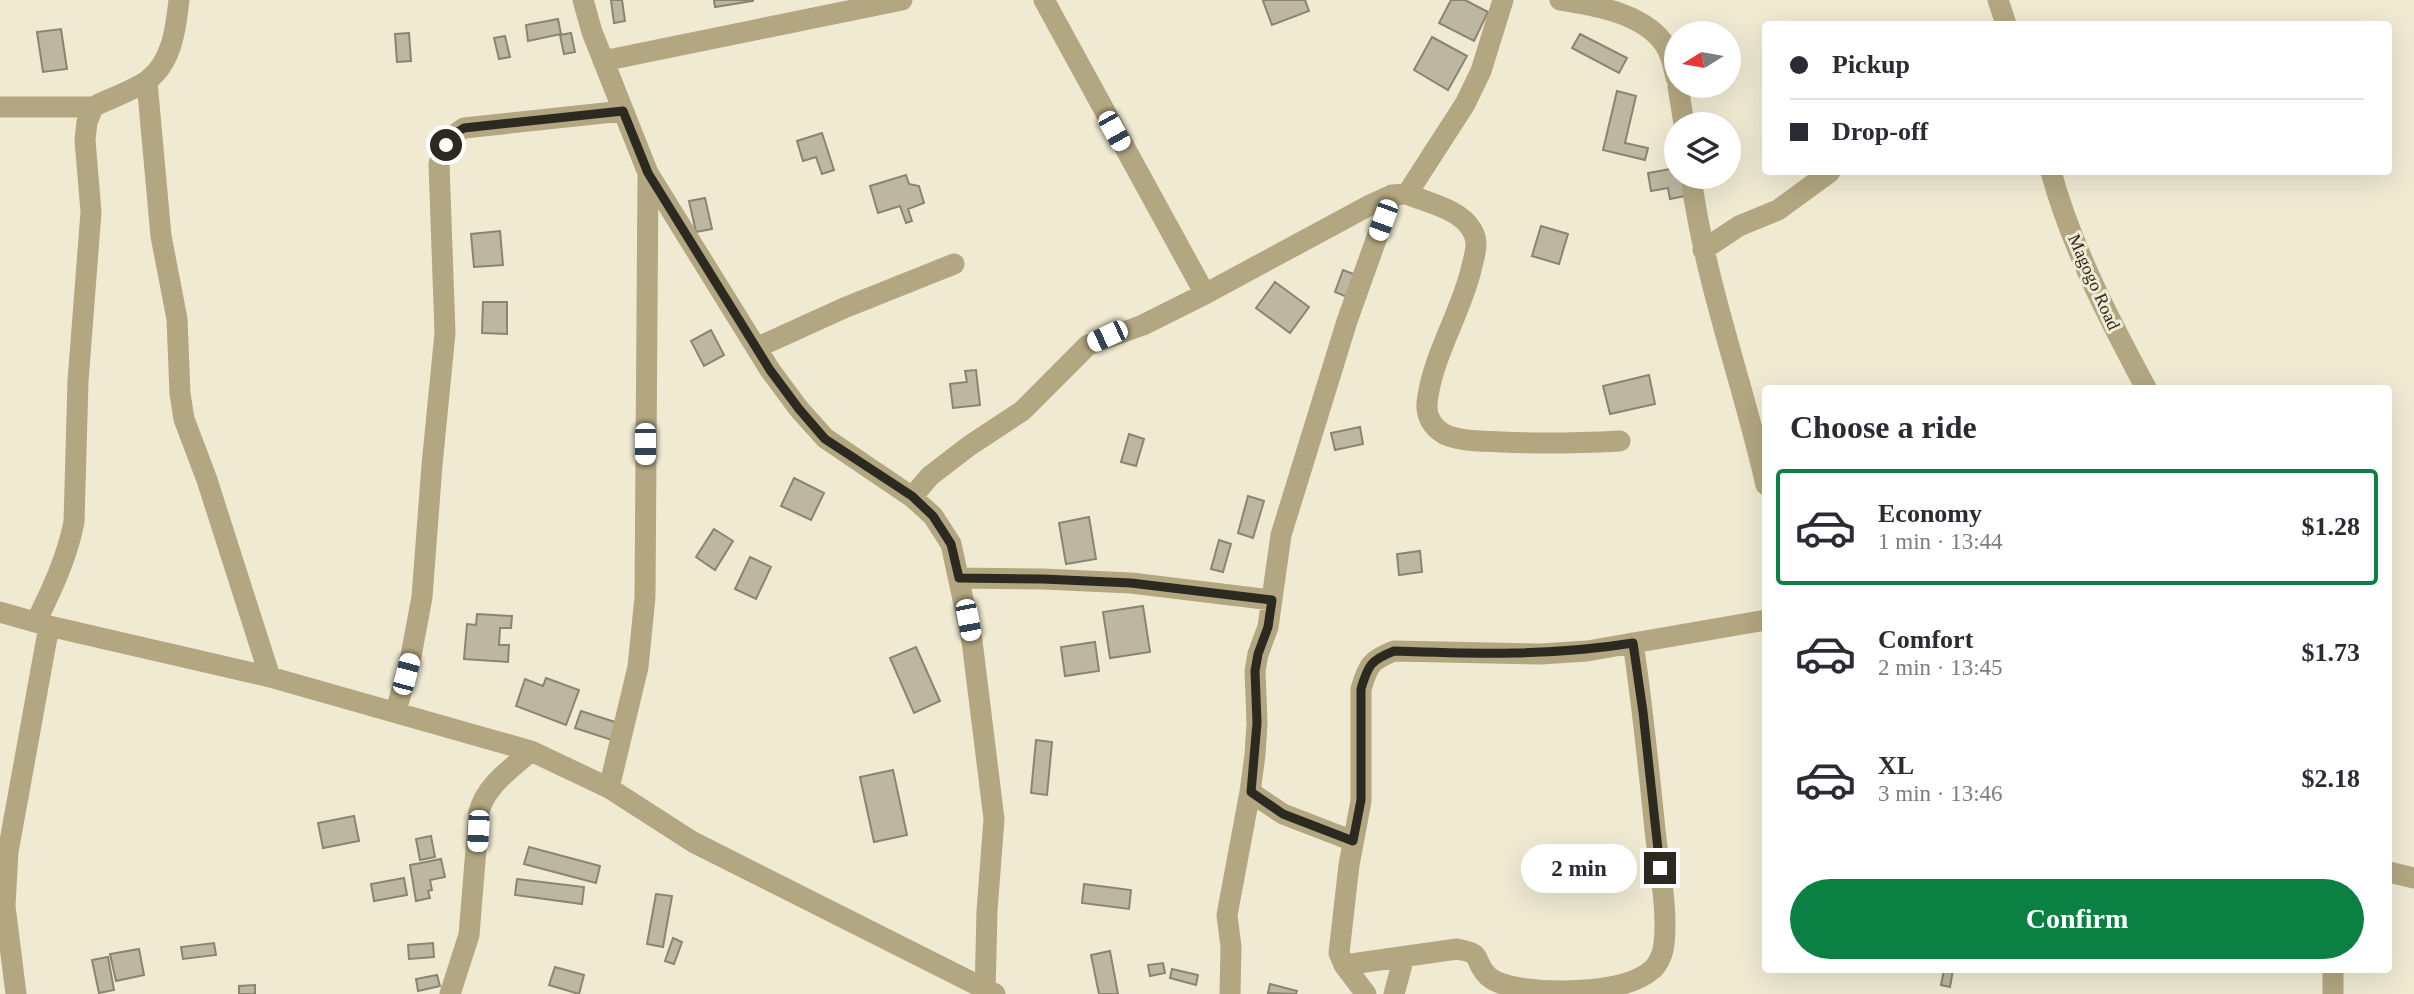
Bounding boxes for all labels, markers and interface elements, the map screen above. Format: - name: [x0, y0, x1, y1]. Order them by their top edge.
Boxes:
- north arrow: [1664, 21, 1741, 98]
- map controls: [1664, 21, 1741, 189]
- text: Pickup: [1832, 50, 1910, 79]
- car: [1095, 108, 1134, 154]
- button: layers: [1664, 112, 1741, 189]
- text: Drop-off: [1832, 117, 1928, 146]
- route start: [430, 129, 462, 161]
- car: [1366, 197, 1401, 243]
- street label: Magogo Road: [2064, 231, 2124, 333]
- car: [1084, 318, 1131, 354]
- text: Choose a ride: [1790, 409, 1977, 445]
- car: [635, 423, 656, 465]
- icon: car: [1794, 496, 1857, 559]
- text: Economy: [1878, 499, 1982, 528]
- text: $1.28: [2302, 512, 2360, 541]
- text: 1 min · 13:44: [1878, 529, 2003, 554]
- car: [954, 597, 983, 643]
- icon: car: [1794, 622, 1857, 685]
- text: Comfort: [1878, 625, 1973, 654]
- text: $1.73: [2302, 638, 2360, 667]
- car: [391, 651, 422, 697]
- text: 2 min · 13:45: [1878, 655, 2003, 680]
- icon: car: [1794, 748, 1857, 811]
- text: XL: [1878, 751, 1914, 780]
- text: $2.18: [2302, 764, 2360, 793]
- text: 3 min · 13:46: [1878, 781, 2003, 806]
- car: [467, 809, 490, 853]
- callout: 2 min: [1520, 844, 1636, 892]
- route end: [1644, 852, 1676, 884]
- text: 2 min: [1551, 856, 1607, 881]
- button: Confirm: [1790, 879, 2364, 959]

